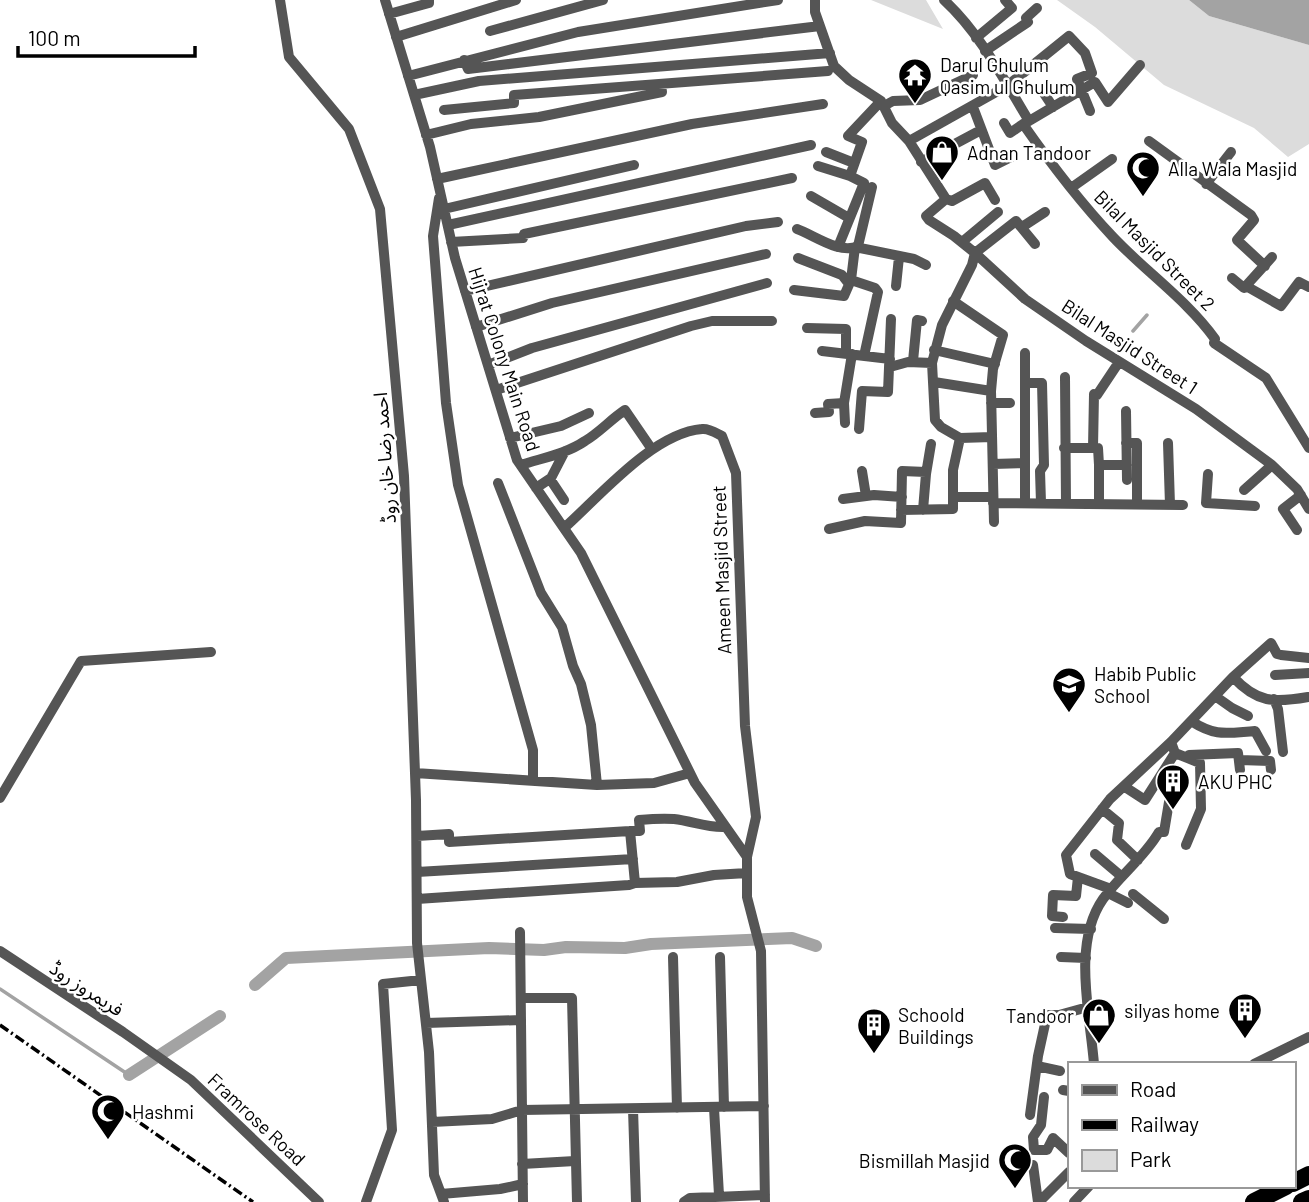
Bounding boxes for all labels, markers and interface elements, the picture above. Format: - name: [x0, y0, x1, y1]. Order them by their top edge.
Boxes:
- scale bar: [18, 14, 194, 58]
- text: 100 m: [28, 25, 81, 50]
- place label: Darul Ghulum Qasim ul Ghulum: [940, 53, 1075, 98]
- temple icon: Darul Ghulum Qasim ul Ghulum: [896, 56, 934, 105]
- shop icon: Adnan Tandoor: [923, 133, 961, 182]
- place label: Adnan Tandoor: [967, 141, 1091, 164]
- mosque icon: Alla Wala Masjid: [1124, 149, 1162, 198]
- place label: Alla Wala Masjid: [1168, 157, 1297, 180]
- street label: Bilal Masjid Street 2: [1090, 185, 1220, 315]
- street label: Hijrat Colony Main Road: [464, 264, 546, 454]
- street label: Bilal Masjid Street 1: [1058, 293, 1202, 399]
- street label: احمد رضا خان روڈ: [368, 392, 401, 524]
- street label: Ameen Masjid Street: [707, 485, 735, 655]
- place label: Habib Public School: [1094, 662, 1196, 707]
- school or university icon: Habib Public School: [1050, 665, 1088, 714]
- building icon: AKU PHC: [1154, 762, 1192, 811]
- place label: AKU PHC: [1198, 770, 1272, 793]
- street label: فریمروز روڈ: [45, 956, 128, 1021]
- building icon: silyas home: [1226, 991, 1264, 1040]
- shop icon: Tandoor: [1080, 996, 1118, 1045]
- place label: silyas home: [1124, 999, 1220, 1022]
- place label: Schoold Buildings: [898, 1003, 974, 1048]
- place label: Tandoor: [1006, 1004, 1074, 1027]
- building icon: Schoold Buildings: [855, 1006, 893, 1055]
- legend: [1068, 1062, 1295, 1188]
- street label: Framrose Road: [203, 1068, 311, 1170]
- text: Road: [1130, 1076, 1176, 1101]
- mosque icon: Hashmi: [89, 1092, 127, 1141]
- place label: Hashmi: [132, 1100, 194, 1123]
- text: Railway: [1130, 1111, 1199, 1136]
- mosque icon: Bismillah Masjid: [996, 1141, 1034, 1190]
- text: Park: [1130, 1146, 1171, 1171]
- place label: Bismillah Masjid: [859, 1149, 990, 1172]

